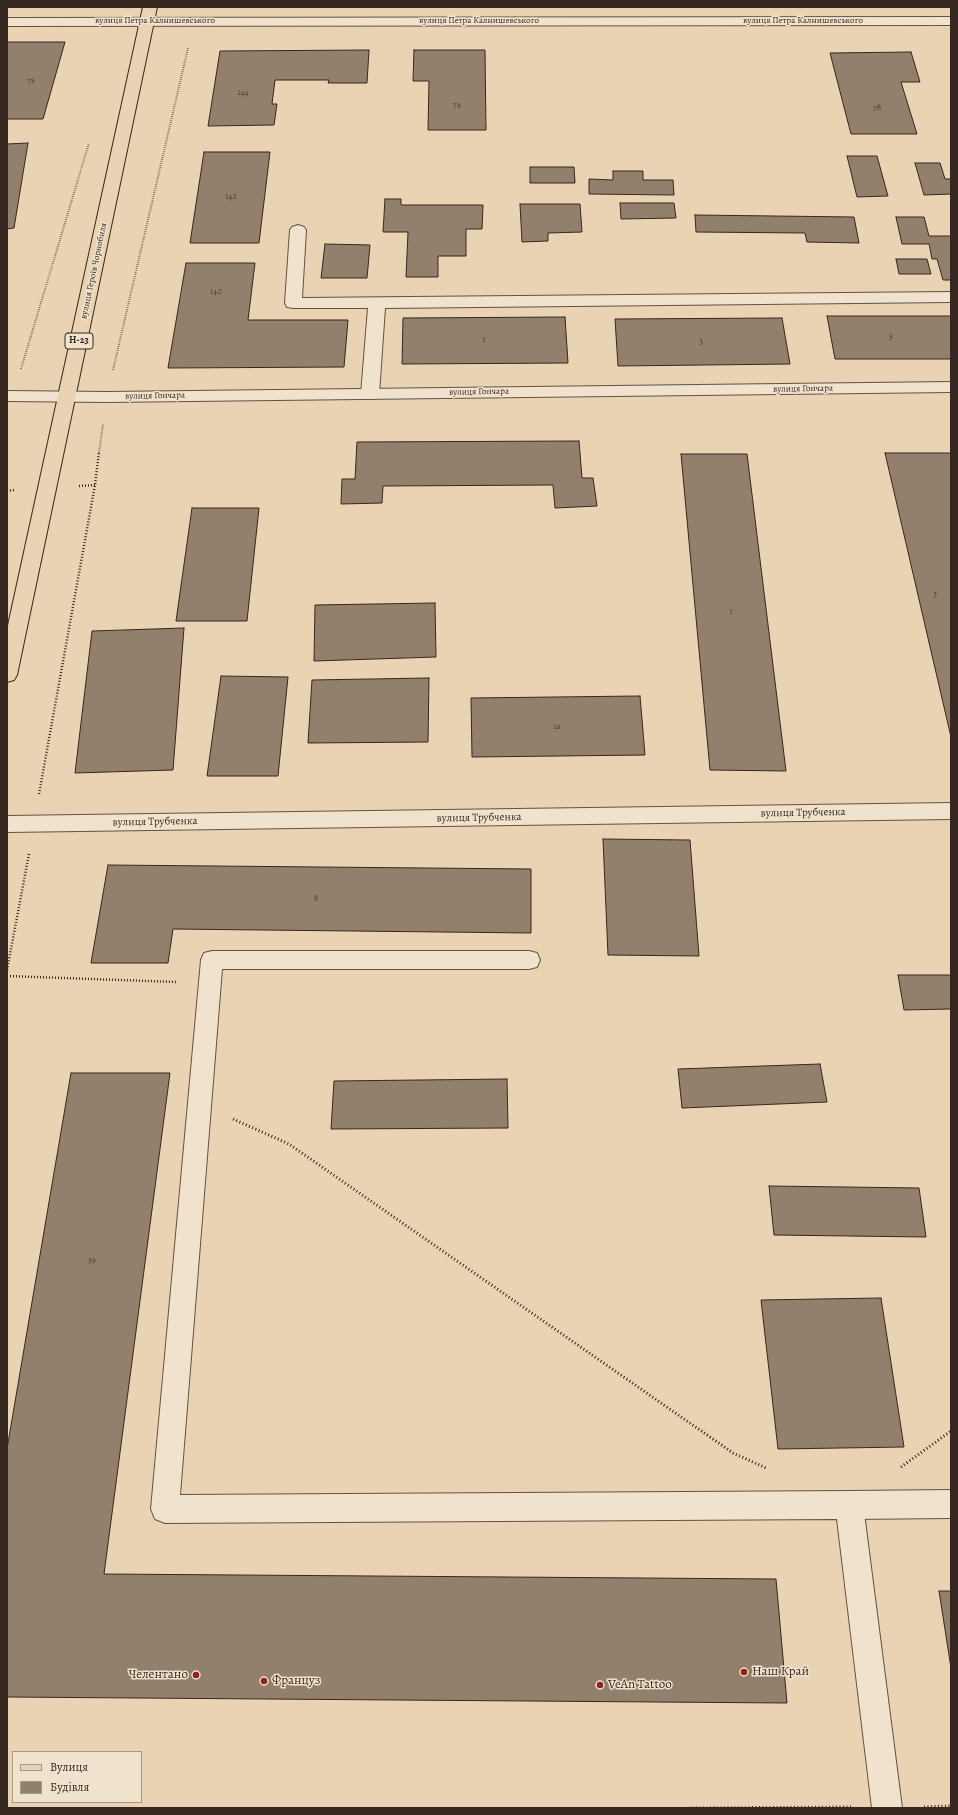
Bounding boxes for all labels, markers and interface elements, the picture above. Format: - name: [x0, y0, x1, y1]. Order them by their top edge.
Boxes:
- street label: вулиця Петра Калнишевського: [95, 16, 215, 26]
- street label: вулиця Петра Калнишевського: [419, 16, 539, 26]
- street label: вулиця Петра Калнишевського: [743, 16, 863, 26]
- house number: 75: [27, 76, 35, 86]
- house number: 144: [237, 88, 249, 98]
- house number: 74: [453, 100, 461, 110]
- house number: 78: [873, 103, 881, 113]
- house number: 142: [225, 192, 237, 202]
- street label: вулиця Героїв Чорнобиля: [79, 222, 109, 320]
- house number: 140: [210, 287, 222, 297]
- house number: 5: [889, 332, 893, 342]
- road number: Н-23: [65, 333, 93, 349]
- house number: 1: [482, 335, 486, 345]
- house number: 3: [699, 337, 703, 347]
- street label: вулиця Гончара: [773, 383, 833, 395]
- street label: вулиця Гончара: [449, 386, 509, 398]
- street label: вулиця Гончара: [125, 390, 185, 402]
- house number: 3: [933, 590, 937, 600]
- house number: 1: [729, 607, 733, 617]
- house number: 1а: [553, 722, 561, 732]
- street label: вулиця Трубченка: [760, 806, 846, 820]
- street label: вулиця Трубченка: [436, 811, 522, 825]
- street label: вулиця Трубченка: [112, 815, 198, 829]
- house number: 8: [314, 894, 318, 904]
- house number: 39: [88, 1256, 96, 1266]
- place label: Наш Край: [752, 1664, 809, 1680]
- place label: Челентано: [129, 1667, 188, 1683]
- marker: Наш Край: [739, 1667, 749, 1677]
- marker: Челентано: [191, 1670, 201, 1680]
- place label: Француз: [272, 1673, 320, 1689]
- marker: Француз: [259, 1676, 269, 1686]
- place label: VeAn Tattoo: [608, 1677, 672, 1693]
- marker: VeAn Tattoo: [595, 1680, 605, 1690]
- legend: [12, 1751, 142, 1803]
- text: Вулиця: [50, 1759, 88, 1775]
- text: Будівля: [50, 1779, 89, 1795]

